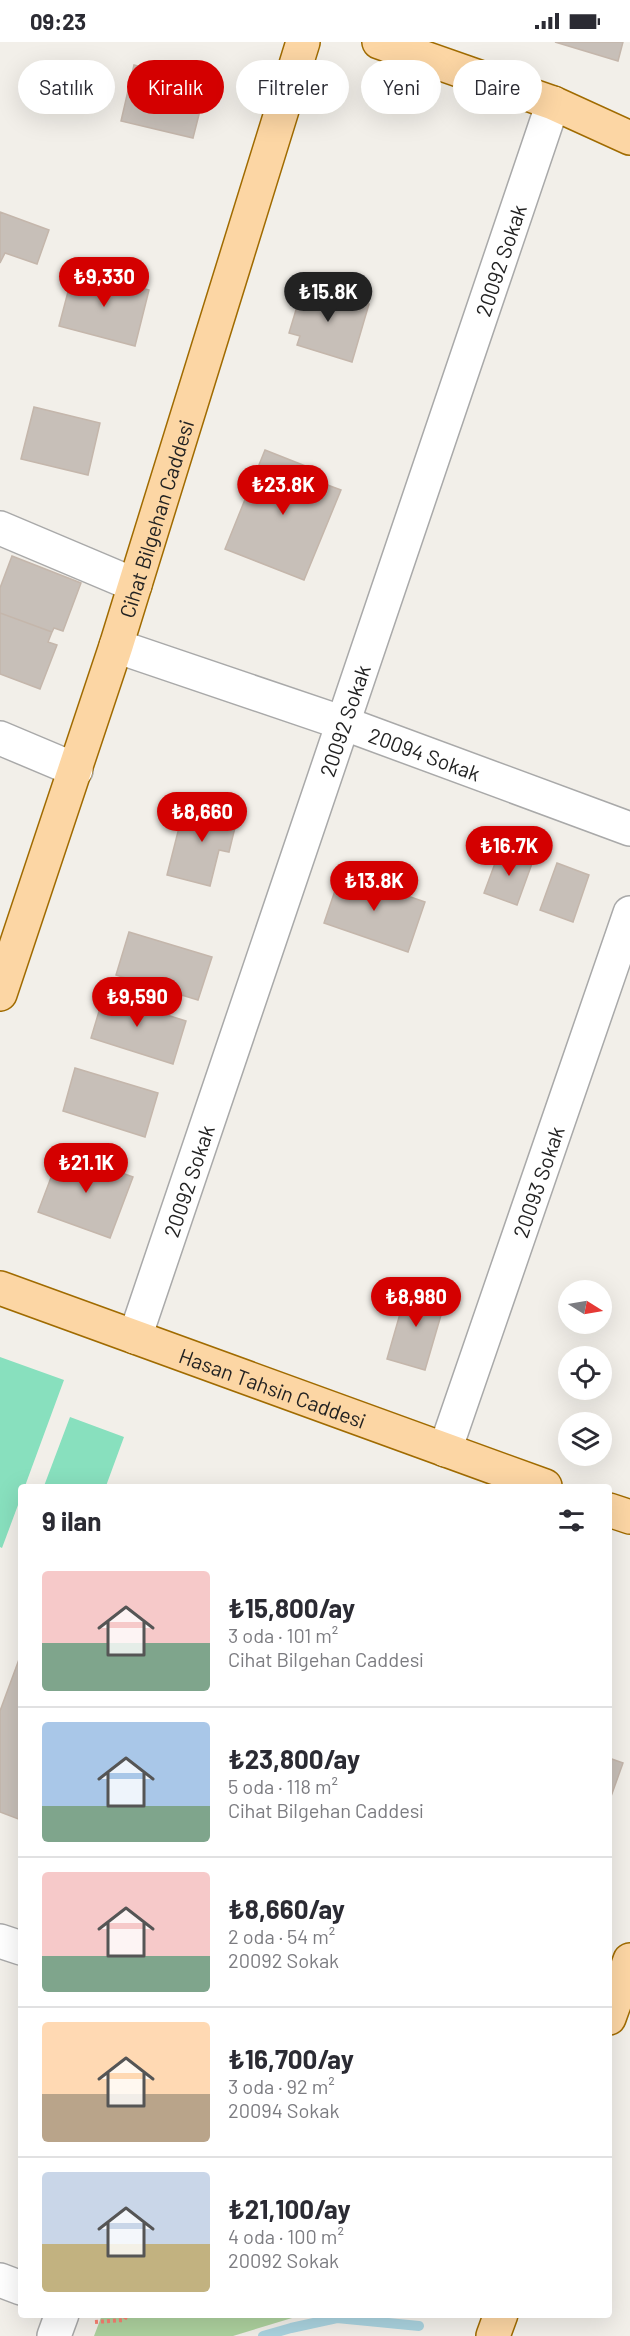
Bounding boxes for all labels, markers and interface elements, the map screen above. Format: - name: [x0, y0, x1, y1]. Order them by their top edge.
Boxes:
- text: 09:23: [30, 8, 86, 34]
- chip: Satılık: [18, 60, 115, 114]
- chip: Kiralık: [127, 60, 224, 114]
- chip: Filtreler: [236, 60, 349, 114]
- chip: Yeni: [361, 60, 441, 114]
- chip: Daire: [453, 60, 542, 114]
- street label: 20092 Sokak: [469, 201, 530, 319]
- pin: ₺9,330: [55, 257, 153, 308]
- text: ₺9,330: [73, 264, 135, 288]
- pin: ₺15.8K: [279, 272, 377, 323]
- text: ₺15.8K: [298, 279, 358, 303]
- street label: Cihat Bilgehan Caddesi: [113, 417, 198, 621]
- pin: ₺23.8K: [234, 465, 332, 516]
- text: ₺23.8K: [251, 472, 315, 496]
- street label: 20092 Sokak: [313, 661, 374, 780]
- street label: 20094 Sokak: [366, 721, 484, 785]
- pin: ₺8,660: [153, 792, 251, 843]
- text: ₺8,660: [171, 799, 233, 823]
- pin: ₺16.7K: [460, 826, 558, 877]
- text: ₺16.7K: [480, 833, 538, 857]
- pin: ₺13.8K: [325, 861, 423, 912]
- text: ₺13.8K: [344, 868, 404, 892]
- pin: ₺9,590: [88, 977, 186, 1028]
- text: ₺9,590: [106, 984, 168, 1008]
- street label: 20092 Sokak: [157, 1121, 219, 1240]
- street label: 20093 Sokak: [507, 1122, 568, 1241]
- pin: ₺21.1K: [37, 1143, 135, 1194]
- text: ₺21.1K: [58, 1150, 114, 1174]
- pin: ₺8,980: [367, 1277, 465, 1328]
- north arrow: [558, 1280, 612, 1334]
- map controls: [558, 1280, 612, 1466]
- text: ₺8,980: [385, 1284, 447, 1308]
- street label: Hasan Tahsin Caddesi: [176, 1342, 369, 1432]
- button: locate: [558, 1346, 612, 1400]
- button: layers: [558, 1412, 612, 1466]
- icon: filters: [555, 1504, 588, 1537]
- text: 9 ilan: [42, 1505, 101, 1536]
- text: ₺15,800/ay: [228, 1592, 355, 1623]
- icon: home: [90, 1595, 162, 1667]
- text: 3 oda · 101 m²: [228, 1623, 338, 1647]
- text: Cihat Bilgehan Caddesi: [228, 1647, 424, 1671]
- text: ₺23,800/ay: [228, 1743, 360, 1774]
- icon: home: [90, 1746, 162, 1818]
- text: 5 oda · 118 m²: [228, 1774, 338, 1798]
- text: Cihat Bilgehan Caddesi: [228, 1798, 424, 1822]
- text: ₺8,660/ay: [228, 1893, 345, 1924]
- icon: home: [90, 1896, 162, 1968]
- text: 2 oda · 54 m²: [228, 1924, 335, 1948]
- text: 20092 Sokak: [228, 1948, 339, 1972]
- text: ₺16,700/ay: [228, 2043, 354, 2074]
- icon: home: [90, 2046, 162, 2118]
- text: 3 oda · 92 m²: [228, 2074, 335, 2098]
- text: 20094 Sokak: [228, 2098, 339, 2122]
- text: ₺21,100/ay: [228, 2193, 351, 2224]
- icon: home: [90, 2196, 162, 2268]
- text: 4 oda · 100 m²: [228, 2224, 344, 2248]
- text: 20092 Sokak: [228, 2248, 339, 2272]

